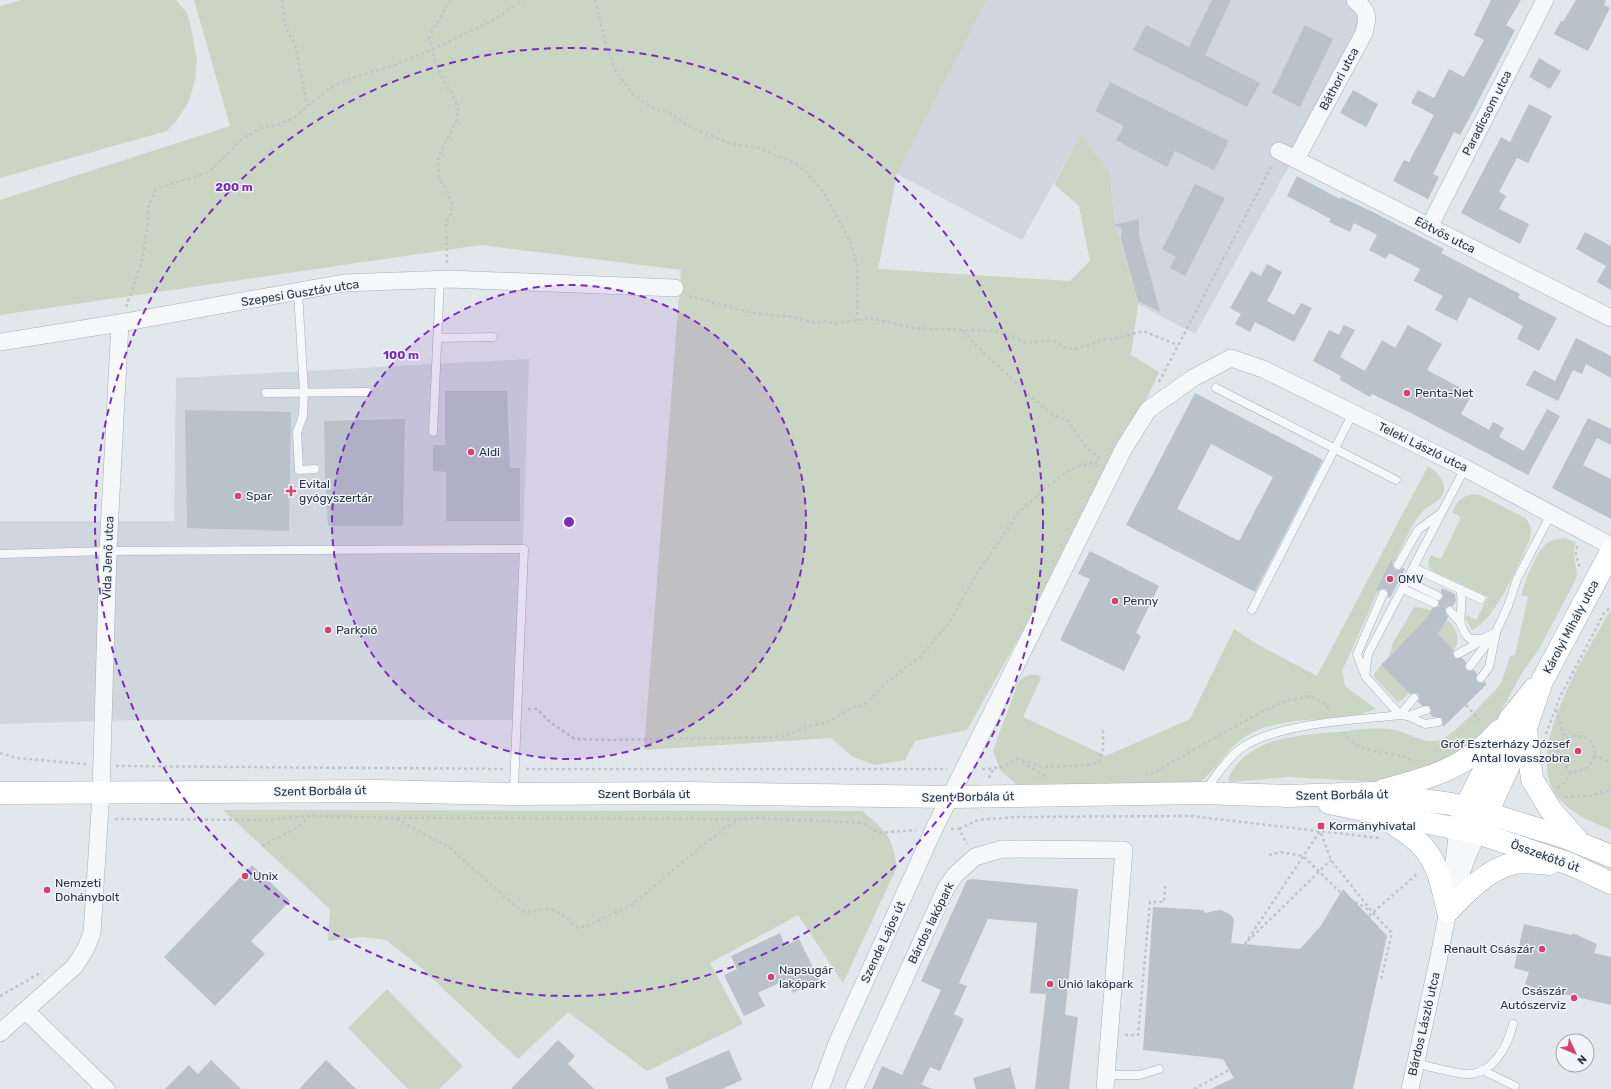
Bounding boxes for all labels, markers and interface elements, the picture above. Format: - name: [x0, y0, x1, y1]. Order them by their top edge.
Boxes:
- street label: Báthori utca: [1317, 45, 1361, 113]
- street label: Paradicsom utca: [1459, 68, 1515, 158]
- text: 200 m: [215, 180, 253, 194]
- street label: Eötvös utca: [1412, 214, 1478, 256]
- street label: Szepesi Gusztáv utca: [240, 277, 360, 309]
- text: 100 m: [383, 348, 419, 362]
- place label: Penta-Net: [1415, 386, 1474, 400]
- marker: Penta-Net: [1402, 388, 1412, 398]
- street label: Teleki László utca: [1376, 419, 1470, 475]
- place label: Aldi: [479, 445, 500, 459]
- marker: Aldi: [466, 447, 476, 457]
- place label: Evital gyógyszertár: [299, 477, 373, 505]
- marker: Evital gyógyszertár: [286, 486, 296, 496]
- place label: Spar: [246, 489, 272, 503]
- marker: Spar: [233, 491, 243, 501]
- centre of rings: [562, 515, 576, 529]
- street label: Vida Jenő utca: [100, 516, 116, 600]
- place label: OMV: [1398, 572, 1424, 586]
- marker: OMV: [1385, 574, 1395, 584]
- street label: Károlyi Mihály utca: [1540, 578, 1602, 676]
- place label: Penny: [1123, 594, 1159, 608]
- marker: Penny: [1110, 596, 1120, 606]
- place label: Parkoló: [336, 623, 377, 637]
- marker: Parkoló: [323, 625, 333, 635]
- place label: Gróf Eszterházy József Antal lovasszobra: [1441, 737, 1570, 765]
- marker: Gróf Eszterházy József Antal lovasszobra: [1573, 746, 1583, 756]
- street label: Szent Borbála út: [274, 783, 367, 799]
- street label: Szent Borbála út: [598, 787, 691, 801]
- street label: Szent Borbála út: [1296, 787, 1389, 803]
- street label: Szent Borbála út: [922, 789, 1015, 805]
- place label: Kormányhivatal: [1329, 819, 1416, 833]
- marker: Kormányhivatal: [1316, 821, 1326, 831]
- street label: Összekötő út: [1509, 837, 1582, 875]
- place label: Unix: [253, 869, 279, 883]
- marker: Unix: [240, 871, 250, 881]
- place label: Nemzeti Dohánybolt: [55, 876, 120, 904]
- street label: Bárdos lakópark: [905, 879, 957, 966]
- marker: Nemzeti Dohánybolt: [42, 885, 52, 895]
- street label: Szende Lajos út: [858, 899, 908, 985]
- place label: Renault Császár: [1444, 942, 1534, 956]
- marker: Renault Császár: [1537, 944, 1547, 954]
- place label: Napsugár lakópark: [779, 963, 833, 991]
- street label: Bárdos László utca: [1405, 971, 1443, 1077]
- marker: Napsugár lakópark: [766, 972, 776, 982]
- place label: Unió lakópark: [1058, 977, 1134, 991]
- marker: Unió lakópark: [1045, 979, 1055, 989]
- place label: Császár Autószerviz: [1500, 984, 1566, 1012]
- marker: Császár Autószerviz: [1569, 993, 1579, 1003]
- north arrow: [1555, 1033, 1595, 1073]
- text: N: [1574, 1052, 1589, 1067]

